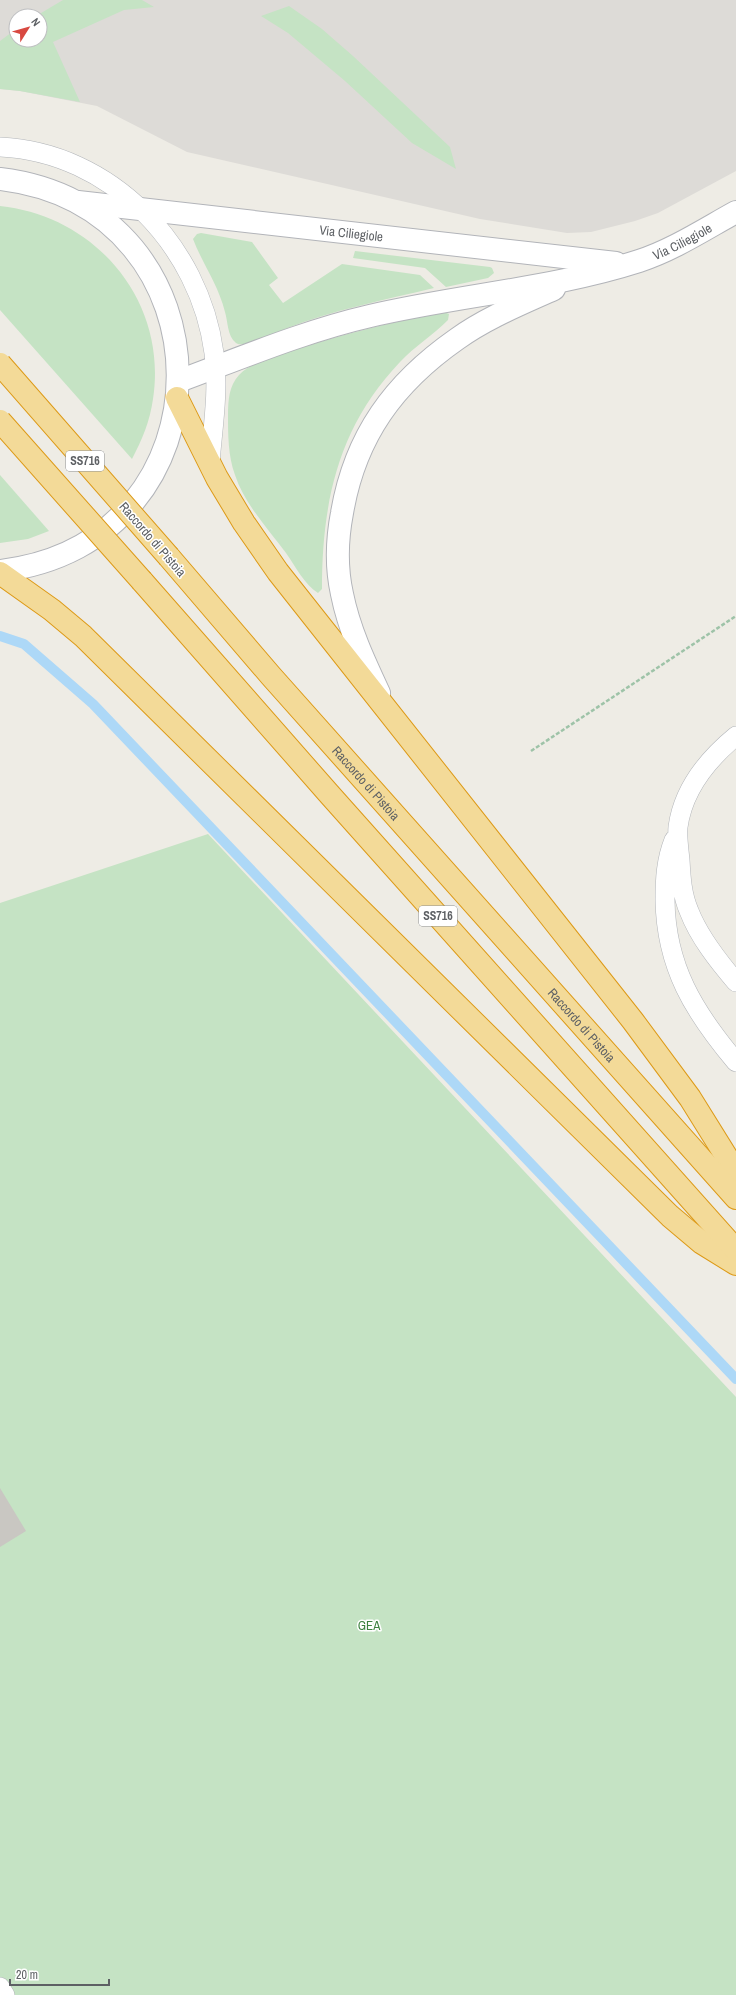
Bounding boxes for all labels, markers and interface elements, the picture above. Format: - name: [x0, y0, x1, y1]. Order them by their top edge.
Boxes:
- north arrow: [8, 8, 48, 48]
- text: N: [28, 15, 44, 29]
- street label: Via Ciliegiole: [650, 220, 715, 264]
- street label: Via Ciliegiole: [318, 221, 384, 246]
- road number: SS716: [66, 451, 104, 471]
- street label: Raccordo di Pistoia: [115, 498, 190, 580]
- street label: Raccordo di Pistoia: [328, 743, 404, 824]
- road number: SS716: [419, 906, 457, 926]
- street label: Raccordo di Pistoia: [544, 985, 619, 1066]
- park label: GEA: [358, 1617, 381, 1634]
- scale bar: [10, 1961, 109, 1987]
- text: 20 m: [16, 1967, 38, 1983]

